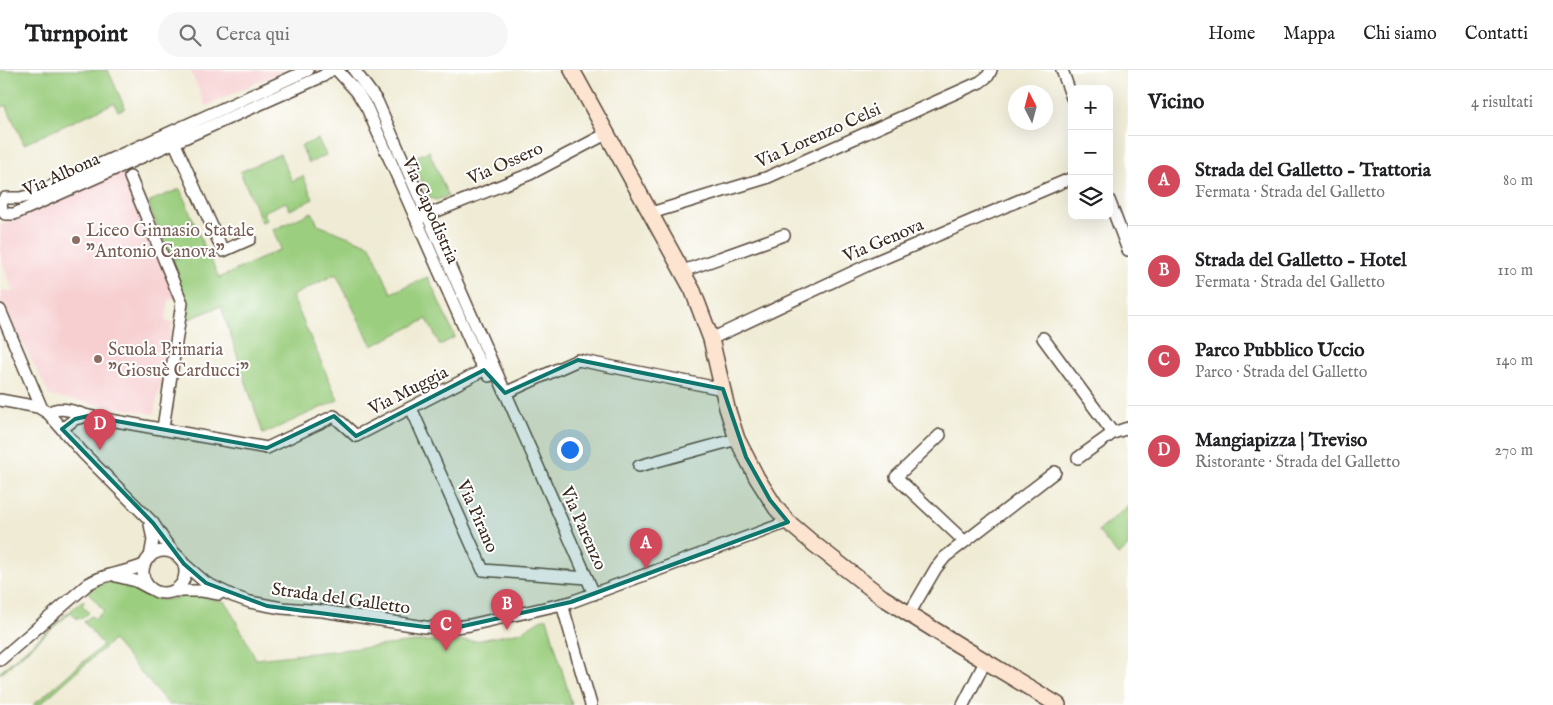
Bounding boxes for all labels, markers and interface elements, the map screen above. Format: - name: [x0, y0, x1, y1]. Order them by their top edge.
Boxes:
- search box: [158, 12, 508, 57]
- text: Turnpoint: [25, 19, 128, 50]
- icon: search: [176, 21, 204, 49]
- text: Cerca qui: [216, 23, 290, 47]
- text: Home: [1208, 23, 1255, 46]
- text: Mappa: [1283, 23, 1335, 46]
- text: Chi siamo: [1363, 23, 1437, 46]
- text: Contatti: [1465, 23, 1528, 46]
- north arrow: [1008, 85, 1053, 130]
- map controls: [1068, 85, 1113, 220]
- button: +: [1068, 85, 1113, 130]
- text: Vicino: [1148, 89, 1204, 116]
- text: 4 risultati: [1471, 93, 1533, 113]
- street label: Via Lorenzo Celsi: [752, 98, 885, 175]
- button: −: [1068, 130, 1113, 175]
- street label: Via Ossero: [463, 137, 547, 192]
- street label: Via Albona: [19, 148, 104, 203]
- street label: Via Capodistria: [395, 153, 464, 268]
- text: Strada del Galletto - Trattoria: [1195, 159, 1431, 183]
- text: A: [1159, 171, 1169, 191]
- text: 80 m: [1503, 171, 1533, 191]
- button: layers: [1068, 175, 1113, 220]
- text: Fermata · Strada del Galletto: [1195, 183, 1385, 203]
- street label: Via Genova: [839, 214, 928, 269]
- place label: Liceo Ginnasio Statale "Antonio Canova": [86, 220, 254, 264]
- marker: Liceo Ginnasio Statale "Antonio Canova": [70, 234, 82, 246]
- text: Strada del Galletto - Hotel: [1195, 249, 1407, 273]
- text: B: [1159, 261, 1169, 281]
- text: 110 m: [1497, 261, 1533, 281]
- text: Fermata · Strada del Galletto: [1195, 273, 1385, 293]
- place label: Scuola Primaria "Giosuè Carducci": [108, 339, 249, 383]
- text: Parco Pubblico Uccio: [1195, 339, 1365, 363]
- text: C: [1158, 351, 1170, 371]
- text: 140 m: [1495, 351, 1533, 371]
- marker: Scuola Primaria "Giosuè Carducci": [92, 353, 104, 365]
- street label: Via Muggia: [364, 361, 453, 422]
- text: Parco · Strada del Galletto: [1195, 363, 1367, 383]
- pin: D: [84, 409, 116, 450]
- text: Mangiapizza | Treviso: [1195, 429, 1367, 453]
- your location: [557, 437, 583, 463]
- text: D: [1158, 441, 1170, 461]
- text: 270 m: [1494, 441, 1533, 461]
- text: Ristorante · Strada del Galletto: [1195, 453, 1400, 473]
- street label: Via Pirano: [450, 476, 503, 557]
- street label: Via Parenzo: [554, 482, 611, 574]
- pin: A: [630, 528, 662, 569]
- street label: Strada del Galletto: [270, 578, 412, 621]
- pin: B: [491, 589, 523, 630]
- pin: C: [430, 610, 462, 651]

